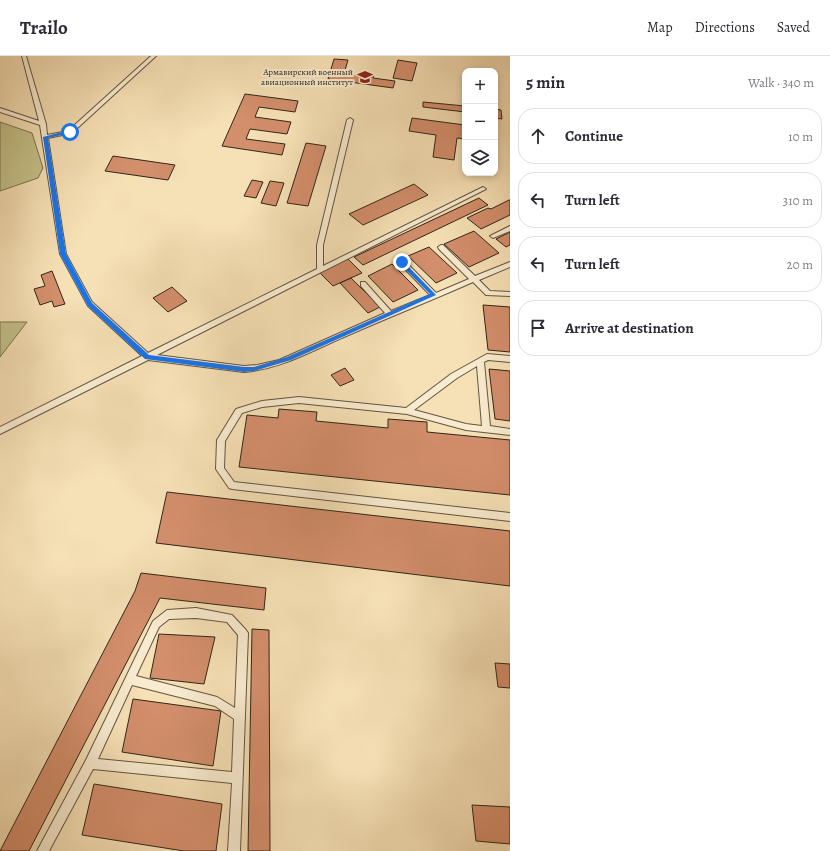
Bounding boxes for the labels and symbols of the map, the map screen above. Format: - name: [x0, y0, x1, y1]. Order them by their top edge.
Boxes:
- place label: Армавирский военный авиационный институт: [261, 66, 353, 88]
- school or university icon: Армавирский военный авиационный институт: [356, 68, 374, 86]
- route start: [61, 123, 79, 141]
- route end: [393, 253, 411, 271]

